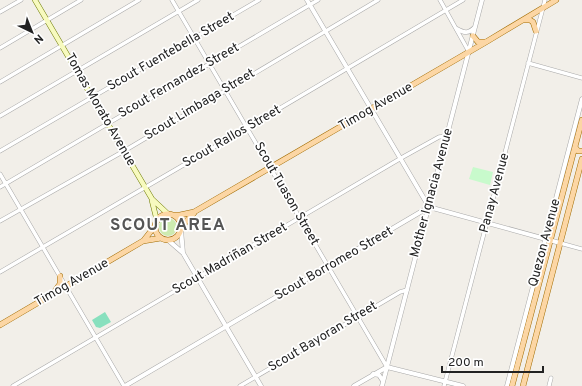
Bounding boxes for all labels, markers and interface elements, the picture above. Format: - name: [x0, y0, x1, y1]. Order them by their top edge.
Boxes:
- street label: Scout Fuentebella Street: [105, 9, 237, 95]
- north arrow: [12, 12, 52, 52]
- text: N: [30, 31, 46, 46]
- street label: Scout Fernandez Street: [116, 40, 242, 122]
- street label: Tomas Morato Avenue: [61, 51, 139, 169]
- street label: Scout Limbaga Street: [142, 66, 258, 144]
- street label: Timog Avenue: [336, 79, 416, 135]
- street label: Scout Rallos Street: [180, 102, 284, 172]
- street label: Mother Ignacia Avenue: [407, 127, 457, 259]
- street label: Scout Tuason Street: [250, 139, 322, 249]
- street label: Panay Avenue: [477, 151, 513, 235]
- street label: Quezon Avenue: [526, 197, 564, 289]
- district label: SCOUT AREA: [110, 215, 226, 237]
- street label: Scout Madriñan Street: [170, 220, 290, 298]
- street label: Scout Borromeo Street: [272, 224, 396, 304]
- street label: Timog Avenue: [32, 255, 112, 311]
- street label: Scout Bayoran Street: [266, 298, 380, 376]
- scale bar: [442, 348, 543, 374]
- text: 200 m: [448, 355, 484, 371]

